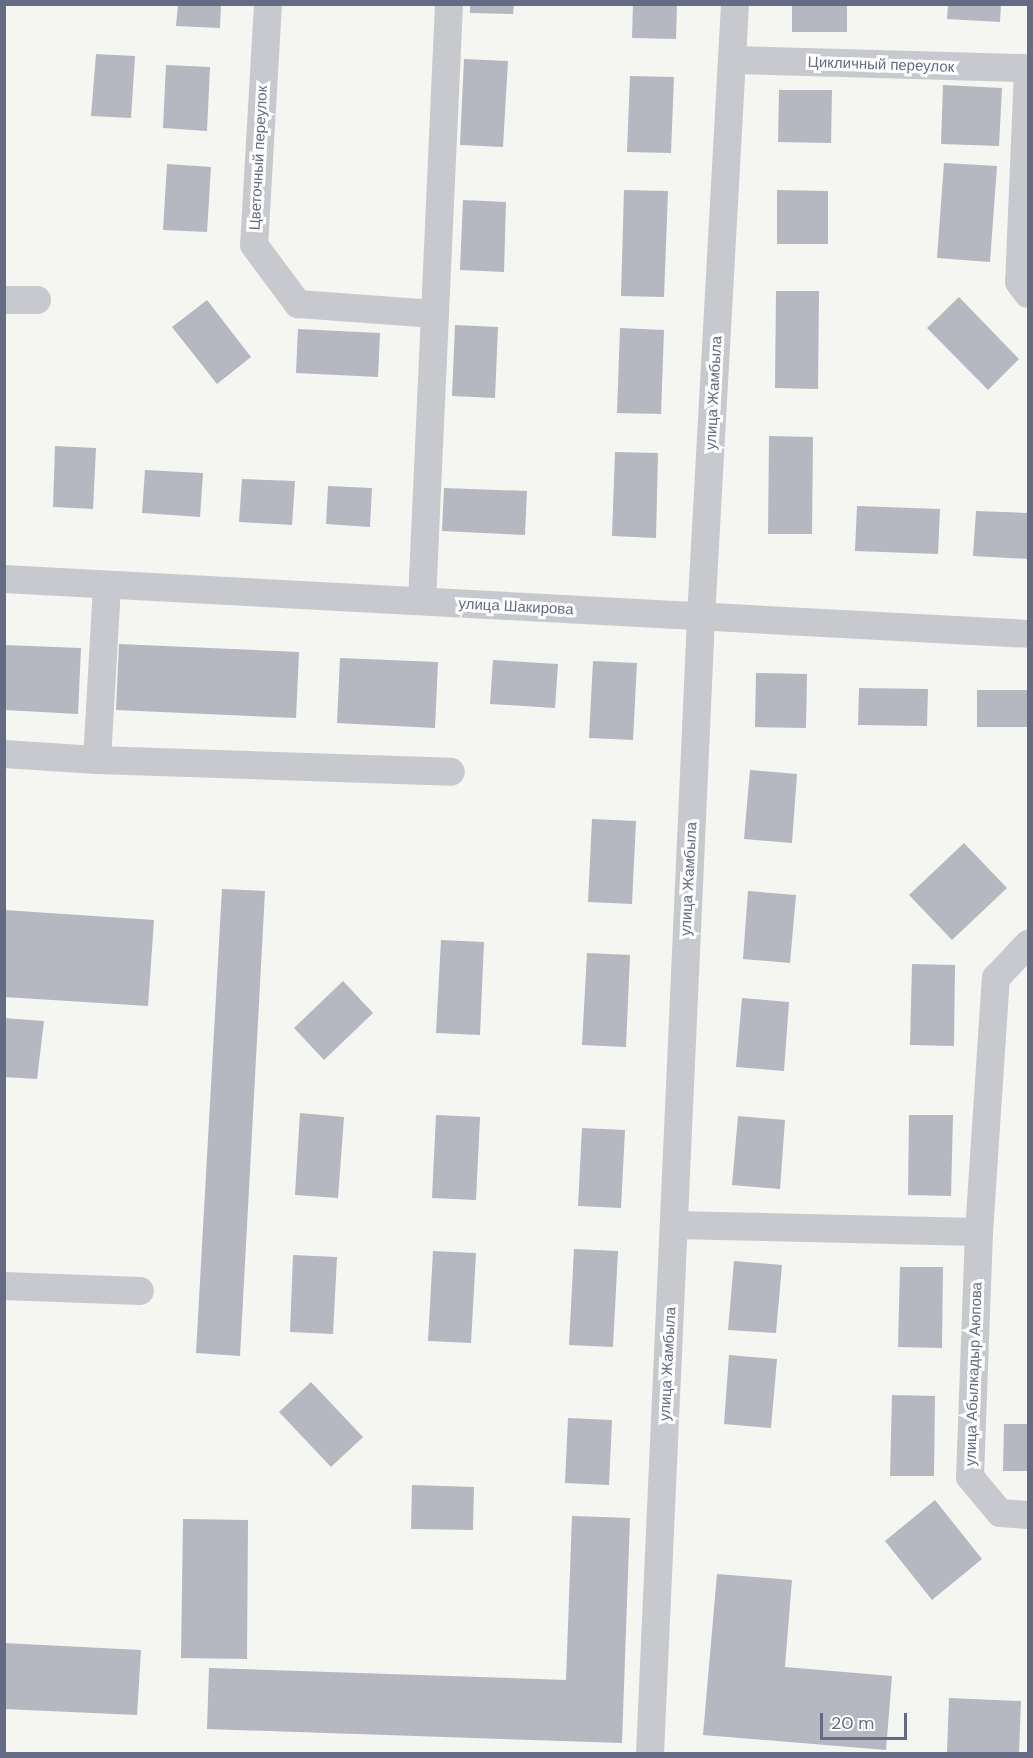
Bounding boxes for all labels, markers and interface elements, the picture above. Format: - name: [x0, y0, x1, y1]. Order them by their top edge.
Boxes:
- street label: Цикличный переулок: [807, 53, 955, 77]
- street label: Цветочный переулок: [246, 85, 272, 231]
- street label: улица Жамбыла: [702, 336, 726, 450]
- street label: улица Шакирова: [458, 595, 574, 619]
- street label: улица Жамбыла: [677, 822, 701, 936]
- street label: улица Абылкадыр Аюпова: [962, 1282, 986, 1466]
- street label: улица Жамбыла: [656, 1307, 680, 1421]
- scale bar: [823, 1701, 910, 1739]
- text: 20 m: [831, 1711, 874, 1735]

